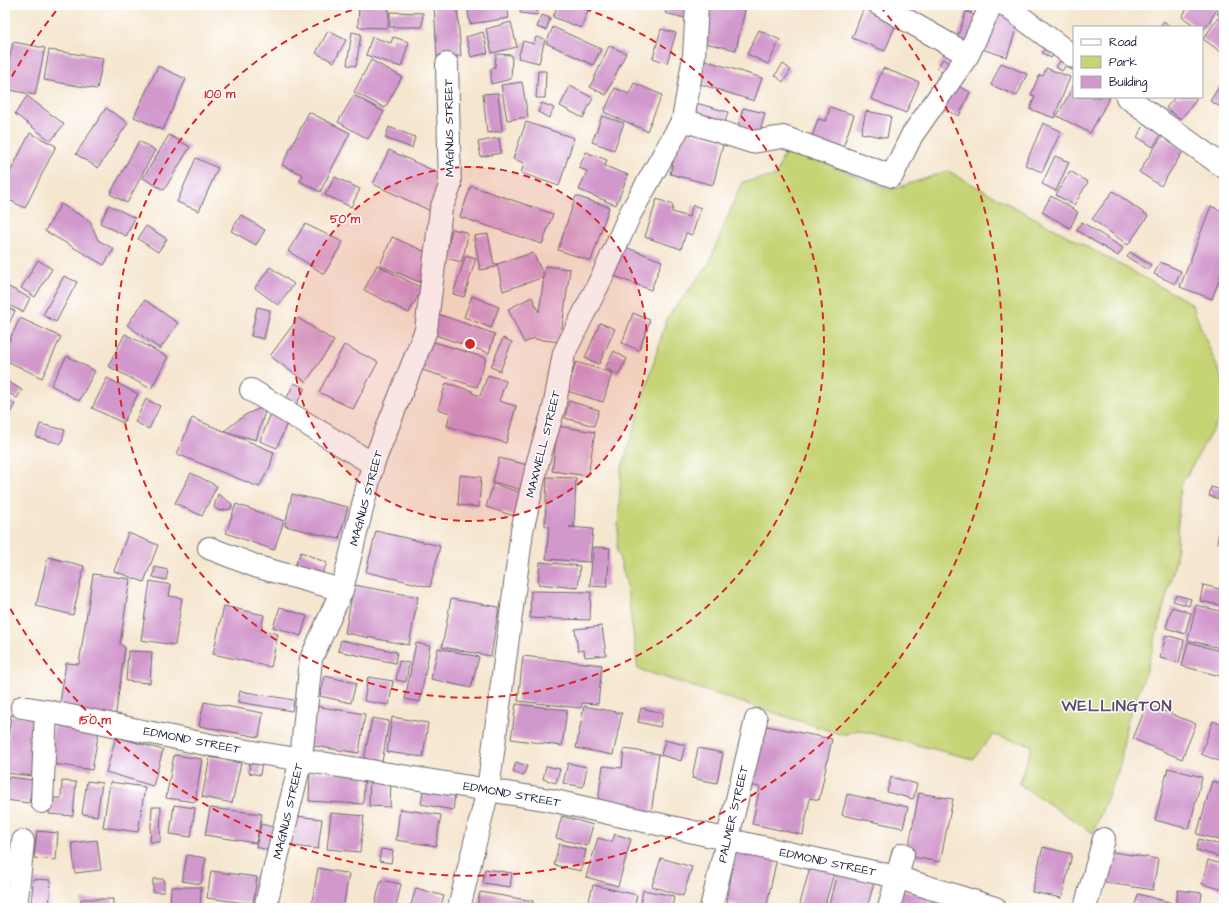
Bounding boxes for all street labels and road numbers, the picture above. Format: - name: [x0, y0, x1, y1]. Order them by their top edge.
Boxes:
- street label: MAGNUS STREET: [440, 78, 459, 177]
- street label: MAXWELL STREET: [522, 388, 565, 500]
- street label: MAGNUS STREET: [346, 448, 388, 548]
- street label: EDMOND STREET: [142, 723, 242, 758]
- street label: MAGNUS STREET: [269, 761, 308, 861]
- street label: PALMER STREET: [714, 763, 753, 864]
- street label: EDMOND STREET: [462, 778, 562, 811]
- street label: EDMOND STREET: [778, 844, 878, 881]

